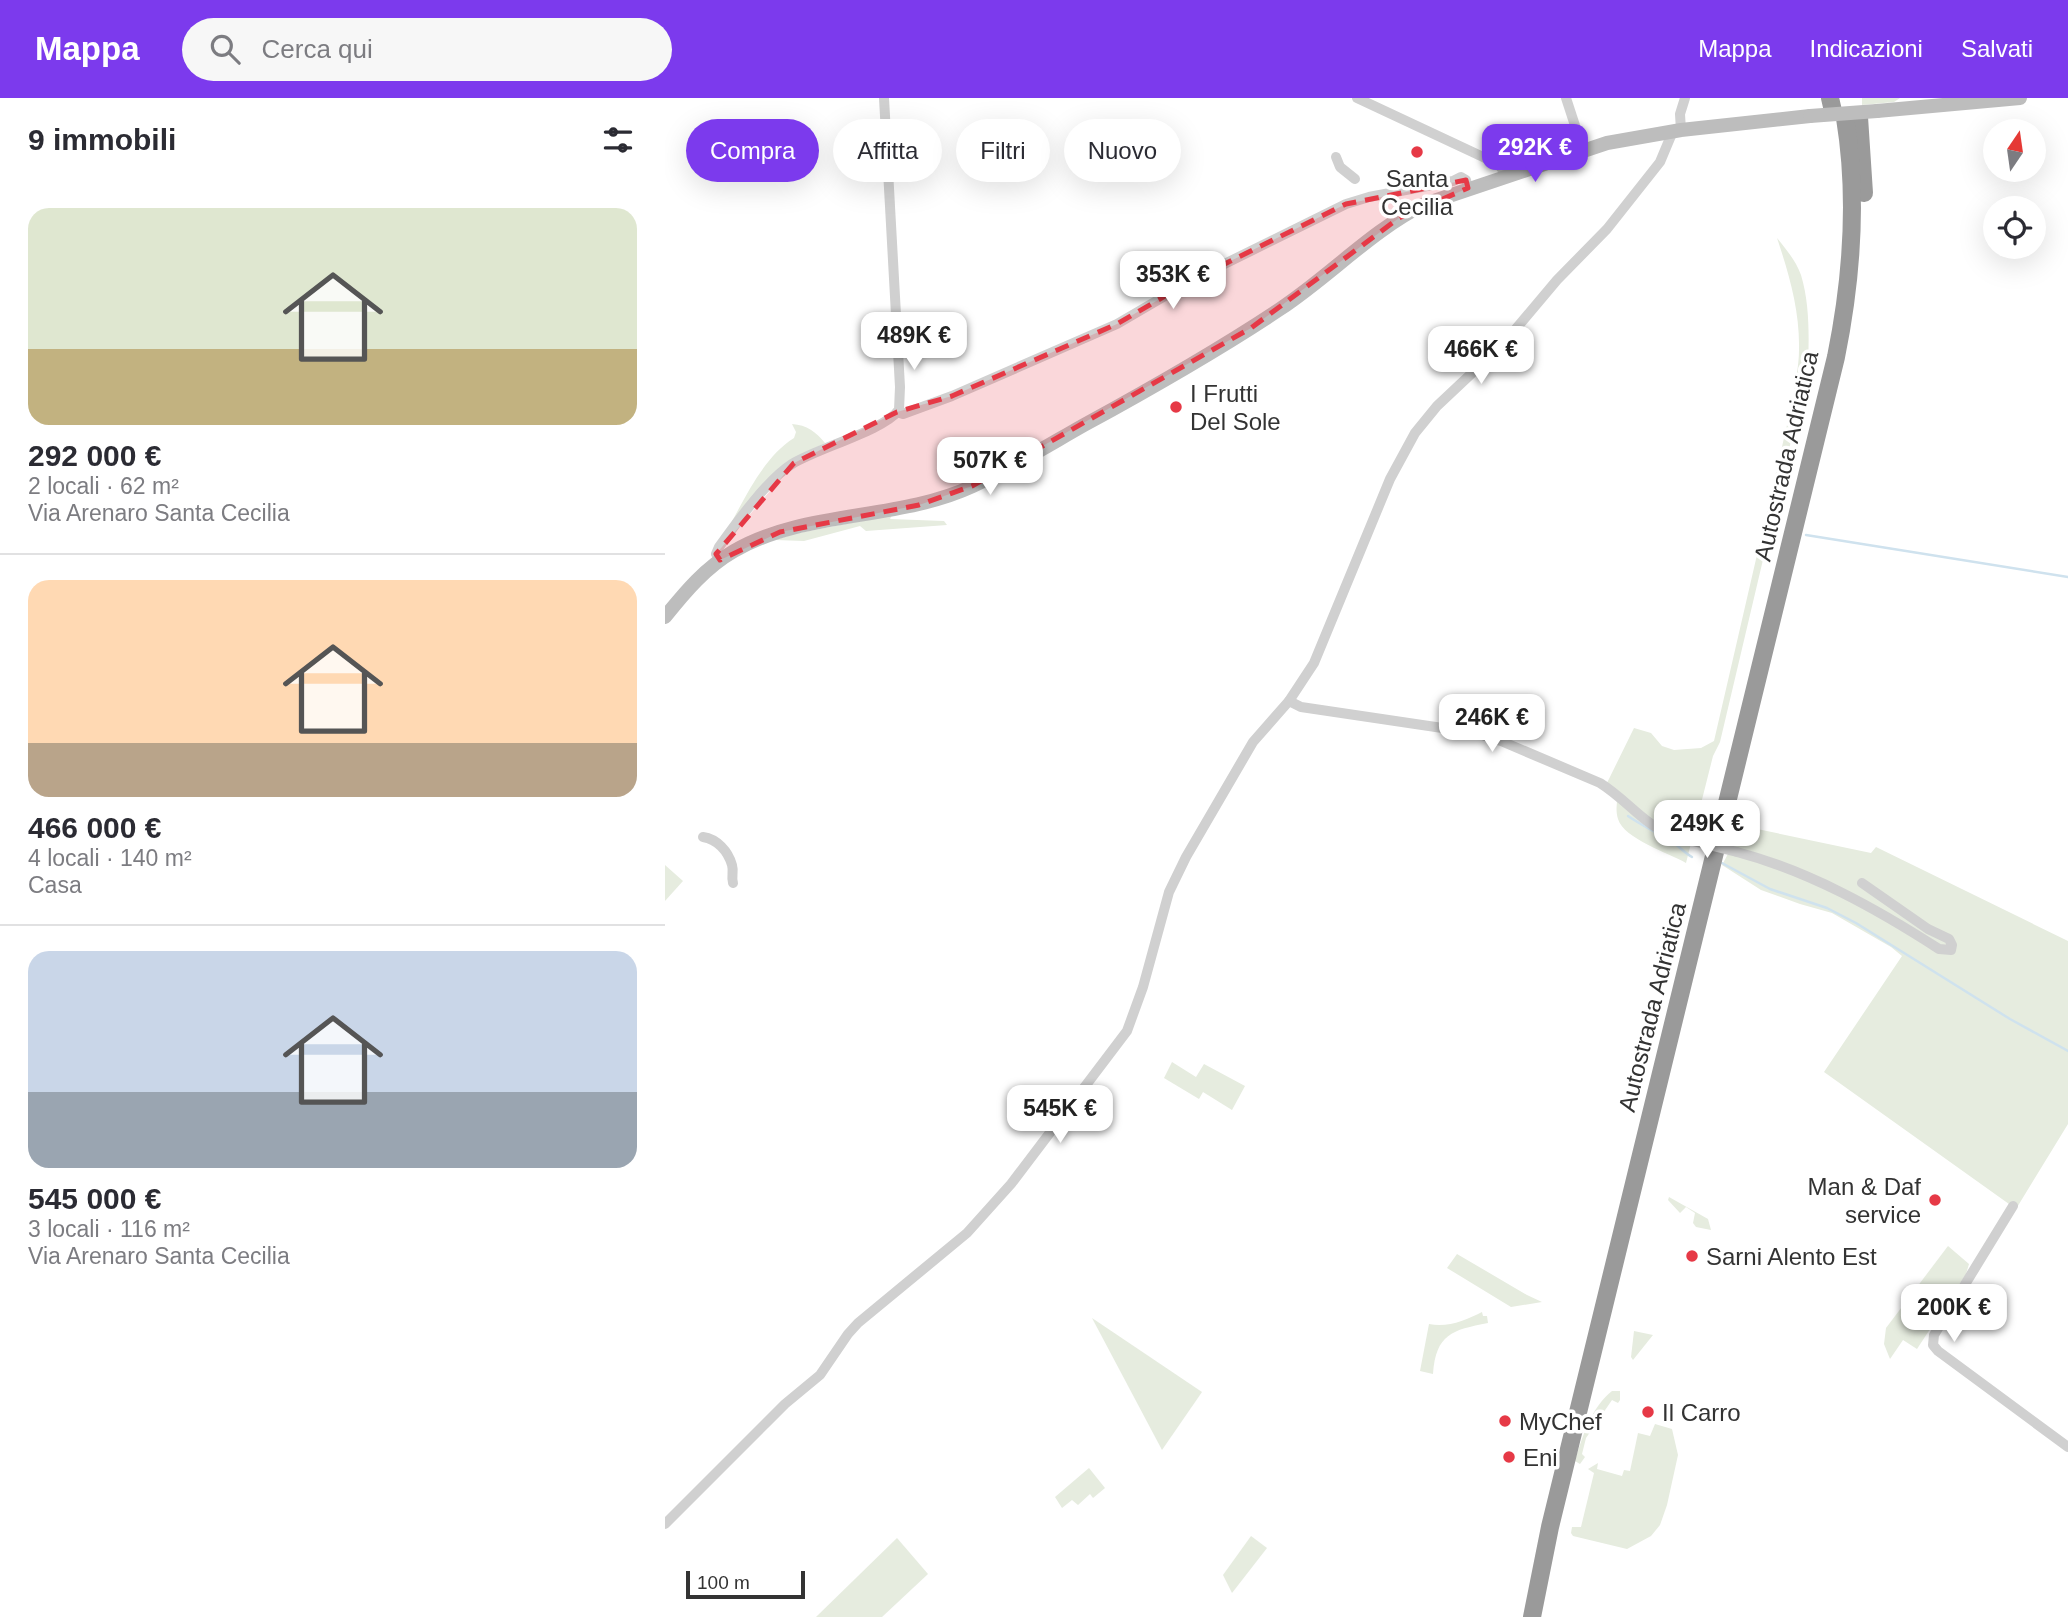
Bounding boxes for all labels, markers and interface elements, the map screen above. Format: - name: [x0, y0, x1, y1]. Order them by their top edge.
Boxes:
- search box: [182, 18, 672, 81]
- text: Mappa: [35, 30, 140, 67]
- icon: search: [206, 30, 244, 68]
- text: Cerca qui: [262, 34, 373, 64]
- text: Mappa: [1698, 35, 1772, 62]
- text: Indicazioni: [1810, 35, 1923, 62]
- text: Salvati: [1961, 35, 2033, 62]
- chip: Compra: [686, 119, 819, 182]
- chip: Affitta: [833, 119, 942, 182]
- chip: Filtri: [956, 119, 1050, 182]
- chip: Nuovo: [1064, 119, 1181, 182]
- north arrow: [1983, 119, 2046, 182]
- map controls: [1983, 119, 2046, 259]
- icon: filters: [599, 121, 637, 159]
- text: 9 immobili: [28, 123, 176, 156]
- pin: 292K €: [1478, 125, 1592, 184]
- text: 292K €: [1498, 134, 1572, 160]
- marker: Santa Cecilia: [1409, 144, 1425, 160]
- place label: Santa Cecilia: [1381, 165, 1454, 220]
- button: locate: [1983, 196, 2046, 259]
- pin: 353K €: [1116, 252, 1230, 311]
- icon: home: [270, 254, 396, 380]
- text: 353K €: [1136, 261, 1210, 287]
- pin: 489K €: [857, 313, 971, 372]
- text: 489K €: [877, 322, 951, 348]
- pin: 466K €: [1424, 327, 1538, 386]
- text: 466K €: [1444, 336, 1518, 362]
- street label: Autostrada Adriatica: [1749, 348, 1823, 564]
- place label: I Frutti Del Sole: [1190, 380, 1281, 435]
- marker: I Frutti Del Sole: [1168, 399, 1184, 415]
- pin: 507K €: [933, 438, 1047, 497]
- text: 292 000 €: [28, 439, 161, 472]
- text: 507K €: [953, 447, 1027, 473]
- text: 2 locali · 62 m²: [28, 473, 179, 499]
- text: Via Arenaro Santa Cecilia: [28, 500, 290, 526]
- icon: home: [270, 626, 396, 752]
- pin: 246K €: [1435, 694, 1549, 754]
- text: 246K €: [1455, 704, 1529, 730]
- pin: 249K €: [1650, 800, 1764, 860]
- text: 249K €: [1670, 810, 1744, 836]
- text: 466 000 €: [28, 811, 161, 844]
- text: 4 locali · 140 m²: [28, 845, 192, 871]
- text: Casa: [28, 872, 82, 898]
- street label: Autostrada Adriatica: [1613, 899, 1691, 1114]
- icon: home: [270, 997, 396, 1123]
- pin: 545K €: [1003, 1086, 1117, 1145]
- text: 545K €: [1023, 1095, 1097, 1121]
- place label: Man & Daf service: [1808, 1173, 1921, 1228]
- text: 545 000 €: [28, 1182, 161, 1215]
- marker: Man & Daf service: [1927, 1192, 1943, 1208]
- text: 3 locali · 116 m²: [28, 1216, 190, 1242]
- text: Via Arenaro Santa Cecilia: [28, 1243, 290, 1269]
- place label: Sarni Alento Est: [1706, 1243, 1877, 1270]
- marker: Sarni Alento Est: [1684, 1248, 1700, 1264]
- pin: 200K €: [1897, 1284, 2011, 1344]
- text: 200K €: [1917, 1294, 1991, 1320]
- place label: Il Carro: [1662, 1399, 1741, 1426]
- marker: Il Carro: [1640, 1404, 1656, 1420]
- place label: MyChef: [1519, 1408, 1602, 1435]
- marker: MyChef: [1497, 1413, 1513, 1429]
- place label: Eni: [1523, 1444, 1558, 1471]
- marker: Eni: [1501, 1449, 1517, 1465]
- scale bar: [686, 1568, 805, 1600]
- text: 100 m: [697, 1572, 750, 1593]

